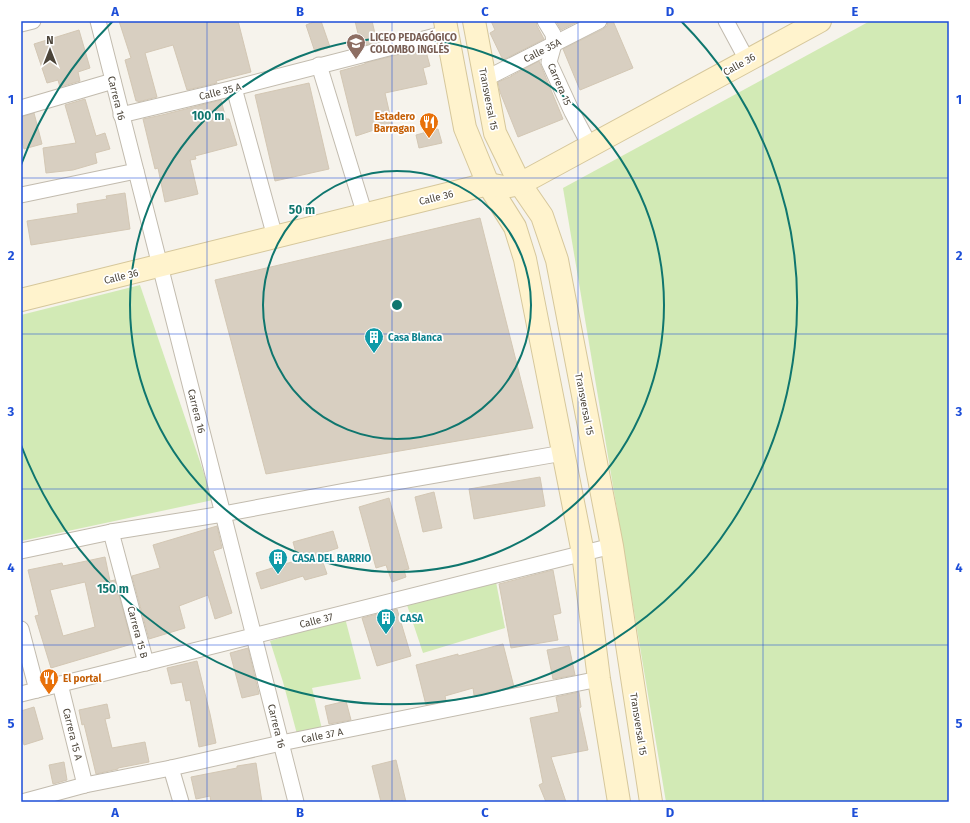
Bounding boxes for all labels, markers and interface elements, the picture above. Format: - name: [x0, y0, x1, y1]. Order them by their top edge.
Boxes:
- text: A: [110, 4, 119, 19]
- text: B: [296, 4, 304, 19]
- text: C: [481, 4, 489, 19]
- text: D: [666, 4, 675, 19]
- text: E: [852, 4, 859, 19]
- north arrow: [30, 30, 70, 70]
- place label: LICEO PEDAGÓGICO COLOMBO INGLÉS: [370, 30, 457, 56]
- school or university icon: LICEO PEDAGÓGICO COLOMBO INGLÉS: [345, 32, 367, 60]
- text: N: [46, 34, 54, 47]
- street label: Calle 35A: [522, 36, 563, 65]
- street label: Calle 36: [721, 51, 758, 79]
- street label: Carrera 15: [545, 61, 573, 107]
- street label: Transversal 15: [476, 67, 500, 131]
- street label: Carrera 16: [105, 75, 127, 122]
- street label: Calle 35 A: [198, 81, 243, 103]
- text: 1: [8, 92, 14, 107]
- text: 1: [956, 92, 962, 107]
- text: 100 m: [192, 109, 224, 123]
- place label: Estadero Barragan: [374, 111, 415, 135]
- restaurant icon: Estadero Barragan: [418, 111, 440, 139]
- street label: Calle 36: [418, 188, 455, 208]
- text: 50 m: [289, 203, 315, 217]
- text: 2: [8, 248, 15, 263]
- text: 2: [956, 248, 963, 263]
- street label: Calle 36: [103, 267, 140, 287]
- centre of rings: [390, 298, 404, 312]
- building icon: Casa Blanca: [363, 326, 385, 354]
- place label: Casa Blanca: [388, 332, 443, 344]
- street label: Transversal 15: [572, 372, 596, 436]
- street label: Carrera 16: [185, 388, 207, 435]
- text: 3: [7, 404, 15, 419]
- text: 3: [955, 404, 963, 419]
- building icon: CASA DEL BARRIO: [267, 547, 289, 575]
- place label: CASA DEL BARRIO: [292, 553, 371, 565]
- text: 4: [7, 560, 15, 575]
- text: 4: [955, 560, 963, 575]
- text: 150 m: [97, 582, 129, 596]
- street label: Carrera 15 B: [124, 605, 150, 660]
- building icon: CASA: [375, 607, 397, 635]
- street label: Calle 37: [298, 611, 335, 631]
- place label: CASA: [400, 613, 424, 625]
- restaurant icon: El portal: [38, 667, 60, 695]
- place label: El portal: [63, 673, 101, 685]
- street label: Transversal 15: [627, 692, 649, 756]
- street label: Carrera 16: [265, 703, 287, 750]
- street label: Carrera 15 A: [60, 707, 84, 762]
- text: 5: [8, 716, 15, 731]
- text: 5: [956, 716, 963, 731]
- street label: Calle 37 A: [300, 726, 344, 746]
- text: A: [110, 805, 119, 820]
- text: B: [296, 805, 304, 820]
- text: C: [481, 805, 489, 820]
- text: D: [666, 805, 675, 820]
- text: E: [852, 805, 859, 820]

